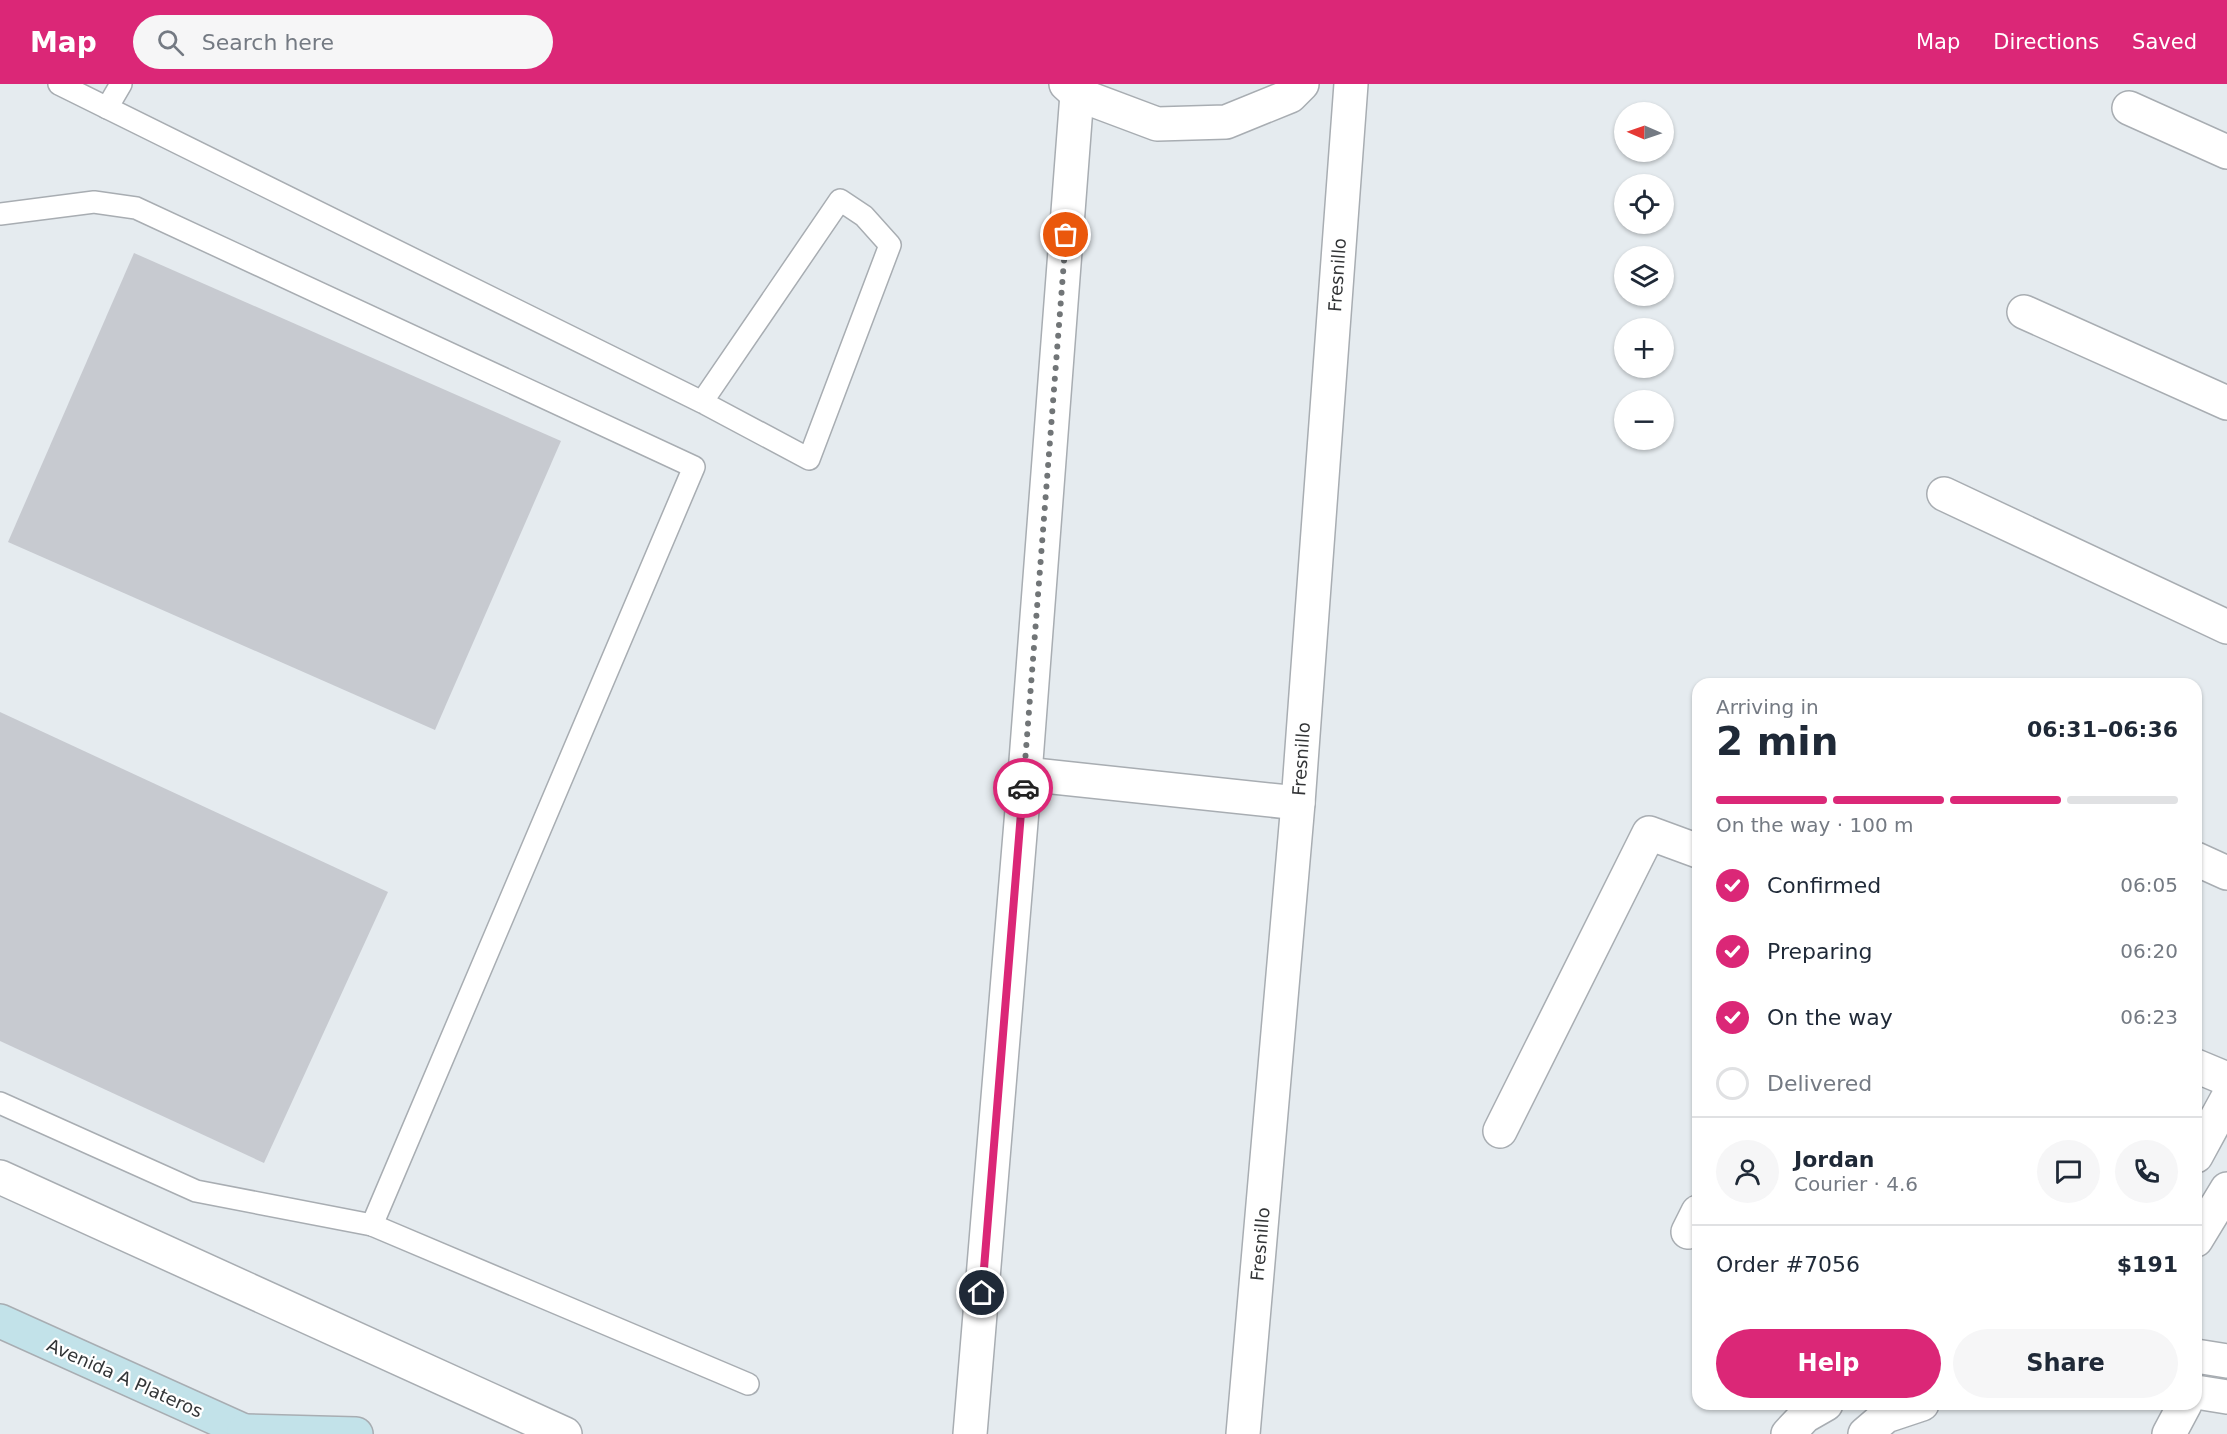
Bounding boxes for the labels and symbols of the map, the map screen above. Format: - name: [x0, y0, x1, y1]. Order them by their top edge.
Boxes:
- north arrow: [1614, 102, 1674, 162]
- pin: [1040, 209, 1091, 260]
- street label: Fresnillo: [1324, 237, 1350, 313]
- street label: Fresnillo: [1288, 721, 1314, 797]
- courier: [993, 758, 1053, 818]
- street label: Fresnillo: [1246, 1206, 1274, 1282]
- pin: [956, 1267, 1007, 1318]
- street label: Avenida A Plateros: [44, 1334, 206, 1422]

